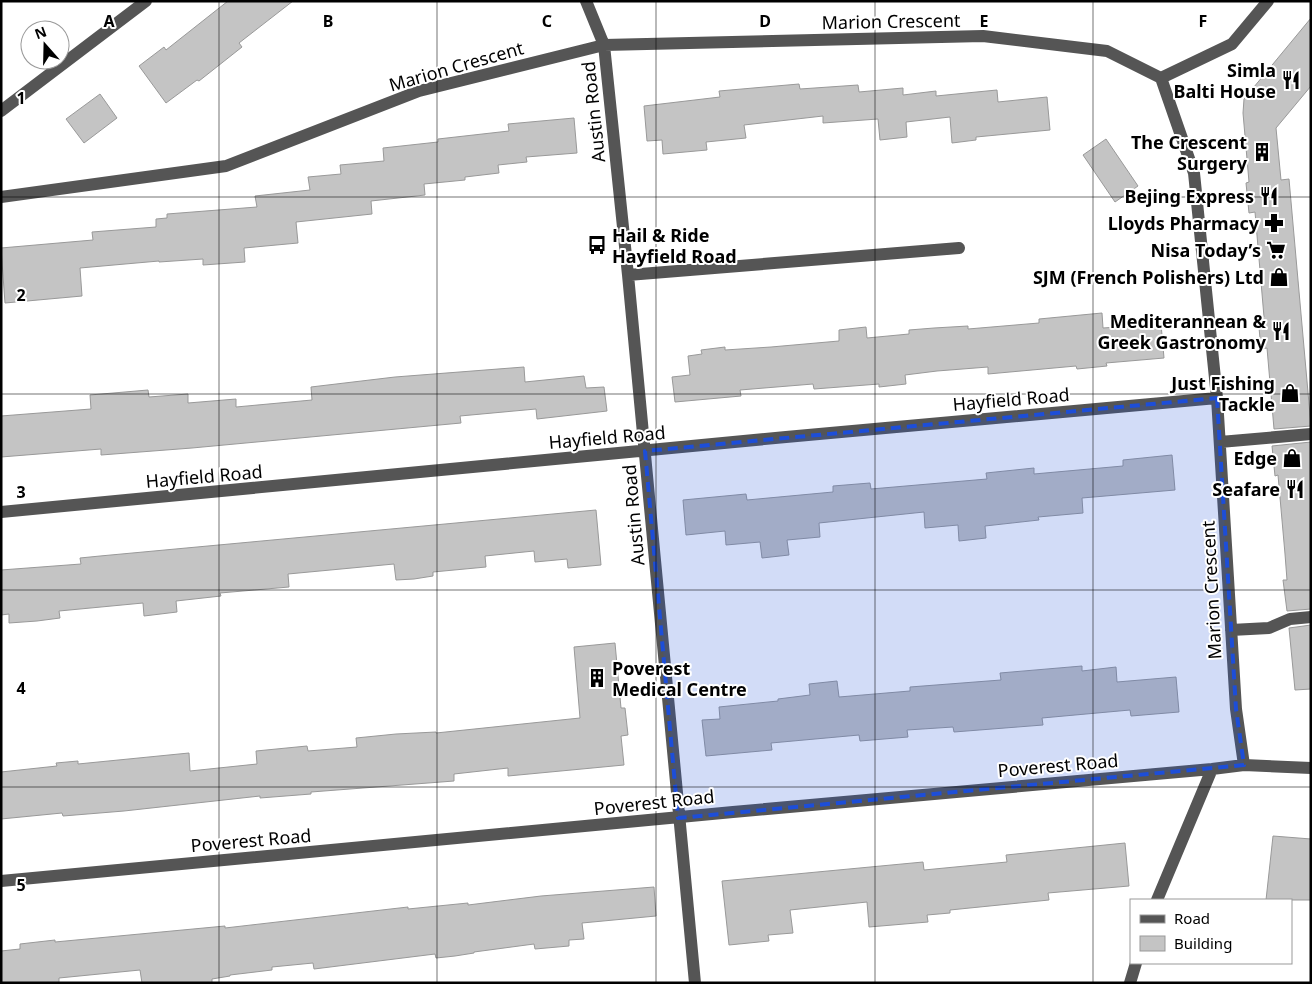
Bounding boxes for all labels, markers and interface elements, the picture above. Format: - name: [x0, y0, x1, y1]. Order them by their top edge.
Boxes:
- street label: Marion Crescent: [821, 8, 961, 34]
- text: A: [103, 10, 115, 32]
- text: B: [323, 10, 333, 32]
- text: C: [542, 10, 552, 32]
- text: D: [759, 10, 771, 32]
- text: E: [980, 10, 989, 32]
- text: F: [1199, 10, 1207, 32]
- north arrow: [20, 20, 70, 70]
- text: N: [32, 21, 49, 43]
- street label: Marion Crescent: [386, 35, 527, 97]
- place label: Simla Balti House: [1174, 58, 1276, 103]
- street label: Austin Road: [576, 60, 610, 164]
- restaurant icon: Simla Balti House: [1280, 69, 1302, 91]
- text: 1: [16, 87, 26, 109]
- place label: The Crescent Surgery: [1131, 130, 1248, 175]
- building icon: The Crescent Surgery: [1251, 141, 1273, 163]
- place label: Bejing Express: [1124, 184, 1254, 208]
- restaurant icon: Bejing Express: [1258, 185, 1280, 207]
- place label: Lloyds Pharmacy: [1108, 211, 1260, 235]
- pharmacy icon: Lloyds Pharmacy: [1263, 212, 1285, 234]
- place label: Hail & Ride Hayfield Road: [612, 223, 737, 268]
- bus stop icon: Hail & Ride Hayfield Road: [586, 234, 608, 256]
- place label: Nisa Today’s: [1151, 238, 1261, 262]
- supermarket icon: Nisa Today’s: [1265, 239, 1287, 261]
- place label: SJM (French Polishers) Ltd: [1033, 265, 1264, 289]
- shop icon: SJM (French Polishers) Ltd: [1268, 266, 1290, 288]
- text: 2: [16, 284, 26, 306]
- place label: Mediterannean & Greek Gastronomy: [1098, 309, 1267, 354]
- restaurant icon: Mediterannean & Greek Gastronomy: [1270, 320, 1292, 342]
- place label: Just Fishing Tackle: [1169, 371, 1275, 416]
- street label: Hayfield Road: [952, 382, 1070, 416]
- shop icon: Just Fishing Tackle: [1279, 382, 1301, 404]
- street label: Hayfield Road: [548, 420, 666, 454]
- place label: Edge: [1233, 446, 1277, 470]
- shop icon: Edge: [1281, 447, 1303, 469]
- street label: Hayfield Road: [145, 459, 263, 493]
- street label: Austin Road: [617, 463, 649, 567]
- place label: Seafare: [1212, 477, 1280, 501]
- restaurant icon: Seafare: [1284, 478, 1306, 500]
- text: 3: [16, 481, 26, 503]
- street label: Marion Crescent: [1195, 520, 1227, 660]
- place label: Poverest Medical Centre: [612, 656, 747, 701]
- building icon: Poverest Medical Centre: [586, 667, 608, 689]
- text: 4: [16, 677, 26, 699]
- street label: Poverest Road: [997, 748, 1119, 782]
- street label: Poverest Road: [593, 784, 715, 820]
- street label: Poverest Road: [190, 823, 312, 857]
- text: 5: [16, 874, 26, 896]
- legend: [1130, 899, 1292, 964]
- text: Road: [1174, 908, 1210, 928]
- text: Building: [1174, 933, 1232, 953]

